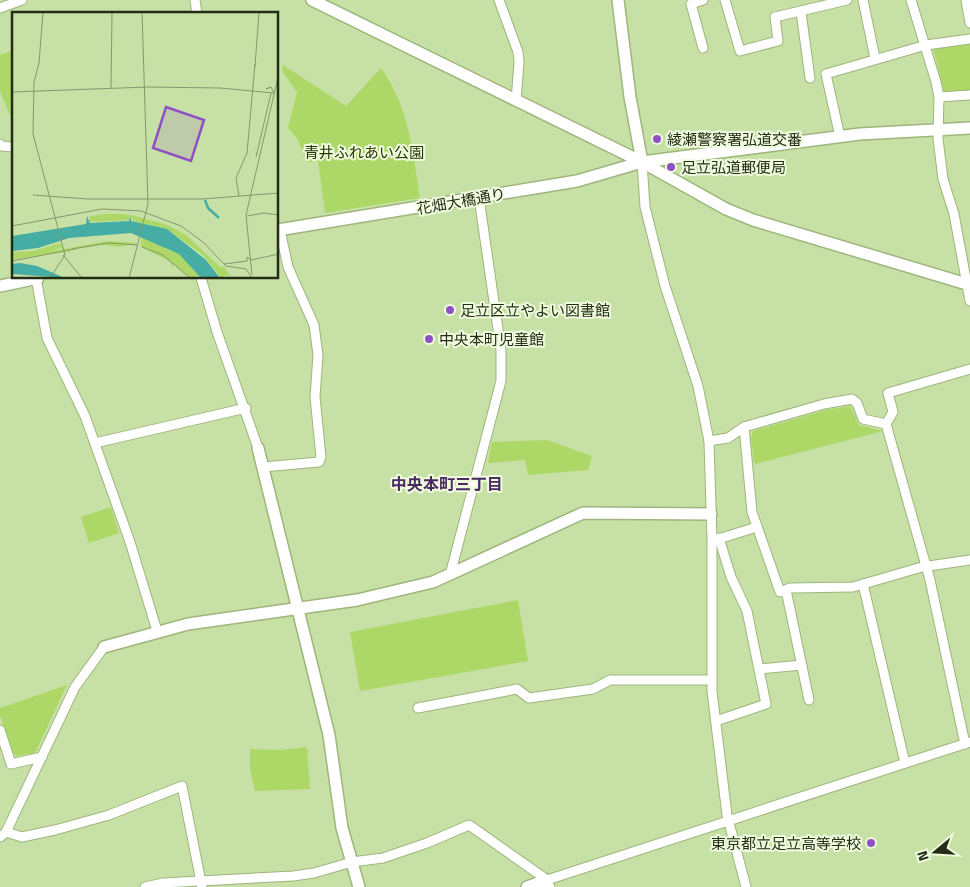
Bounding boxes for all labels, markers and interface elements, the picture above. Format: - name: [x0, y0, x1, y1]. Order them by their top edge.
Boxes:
- inset map: [12, 12, 279, 279]
- place label: 綾瀬警察署弘道交番: [667, 128, 802, 151]
- marker: 綾瀬警察署弘道交番: [651, 133, 663, 145]
- park label: 青井ふれあい公園: [304, 141, 424, 164]
- place label: 足立弘道郵便局: [681, 156, 786, 179]
- marker: 足立弘道郵便局: [665, 161, 677, 173]
- street label: 花畑大橋通り: [415, 182, 507, 220]
- place label: 足立区立やよい図書館: [460, 299, 610, 322]
- marker: 足立区立やよい図書館: [444, 304, 456, 316]
- place label: 中央本町児童館: [439, 328, 544, 351]
- marker: 中央本町児童館: [423, 333, 435, 345]
- district label: 中央本町三丁目: [391, 472, 503, 496]
- north arrow: [910, 827, 960, 877]
- place label: 東京都立足立高等学校: [711, 832, 861, 855]
- marker: 東京都立足立高等学校: [865, 837, 877, 849]
- text: N: [911, 848, 934, 864]

